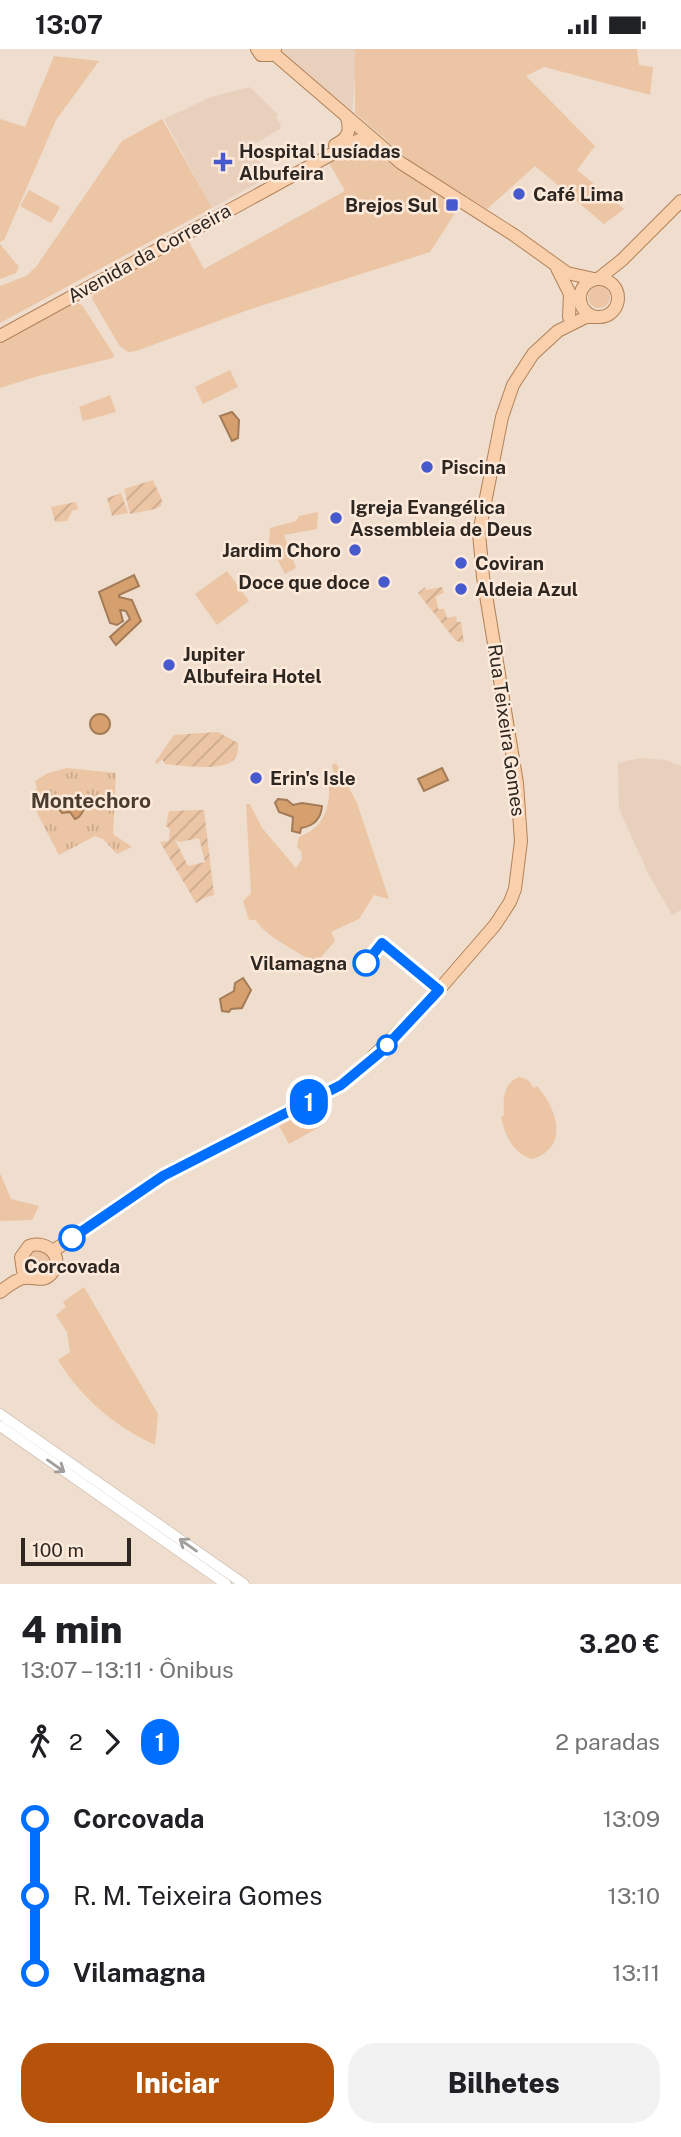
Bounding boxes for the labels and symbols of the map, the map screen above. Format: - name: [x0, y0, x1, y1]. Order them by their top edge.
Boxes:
- place label: Hospital Lusíadas Albufeira: [239, 140, 401, 184]
- marker: Hospital Lusíadas Albufeira: [213, 152, 233, 172]
- place label: Café Lima: [533, 183, 623, 205]
- marker: Café Lima: [511, 186, 527, 202]
- place label: Brejos Sul: [345, 194, 438, 216]
- marker: Brejos Sul: [444, 197, 460, 213]
- street label: Avenida da Correeira: [64, 199, 234, 307]
- place label: Piscina: [441, 456, 506, 478]
- marker: Piscina: [419, 459, 435, 475]
- place label: Igreja Evangélica Assembleia de Deus: [350, 496, 532, 540]
- marker: Igreja Evangélica Assembleia de Deus: [328, 510, 344, 526]
- place label: Jardim Choro: [222, 539, 341, 561]
- marker: Jardim Choro: [347, 542, 363, 558]
- place label: Coviran: [475, 552, 544, 574]
- marker: Coviran: [453, 555, 469, 571]
- place label: Doce que doce: [238, 571, 370, 593]
- marker: Doce que doce: [376, 574, 392, 590]
- place label: Aldeia Azul: [475, 578, 578, 600]
- marker: Aldeia Azul: [453, 581, 469, 597]
- street label: Rua Teixeira Gomes: [484, 642, 530, 818]
- place label: Jupiter Albufeira Hotel: [183, 643, 322, 687]
- marker: Jupiter Albufeira Hotel: [161, 657, 177, 673]
- place label: Erin's Isle: [270, 767, 356, 789]
- marker: Erin's Isle: [248, 770, 264, 786]
- district label: Montechoro: [31, 788, 151, 813]
- marker: Vilamagna: [353, 950, 379, 976]
- place label: Vilamagna: [250, 952, 347, 974]
- unlabelled marker: [377, 1035, 397, 1055]
- line badge: 1: [286, 1079, 332, 1125]
- marker: Corcovada: [59, 1225, 85, 1251]
- place label: Corcovada: [24, 1255, 120, 1277]
- one-way arrow: [46, 1459, 65, 1473]
- scale bar: [21, 1535, 131, 1567]
- one-way arrow: [179, 1538, 198, 1552]

